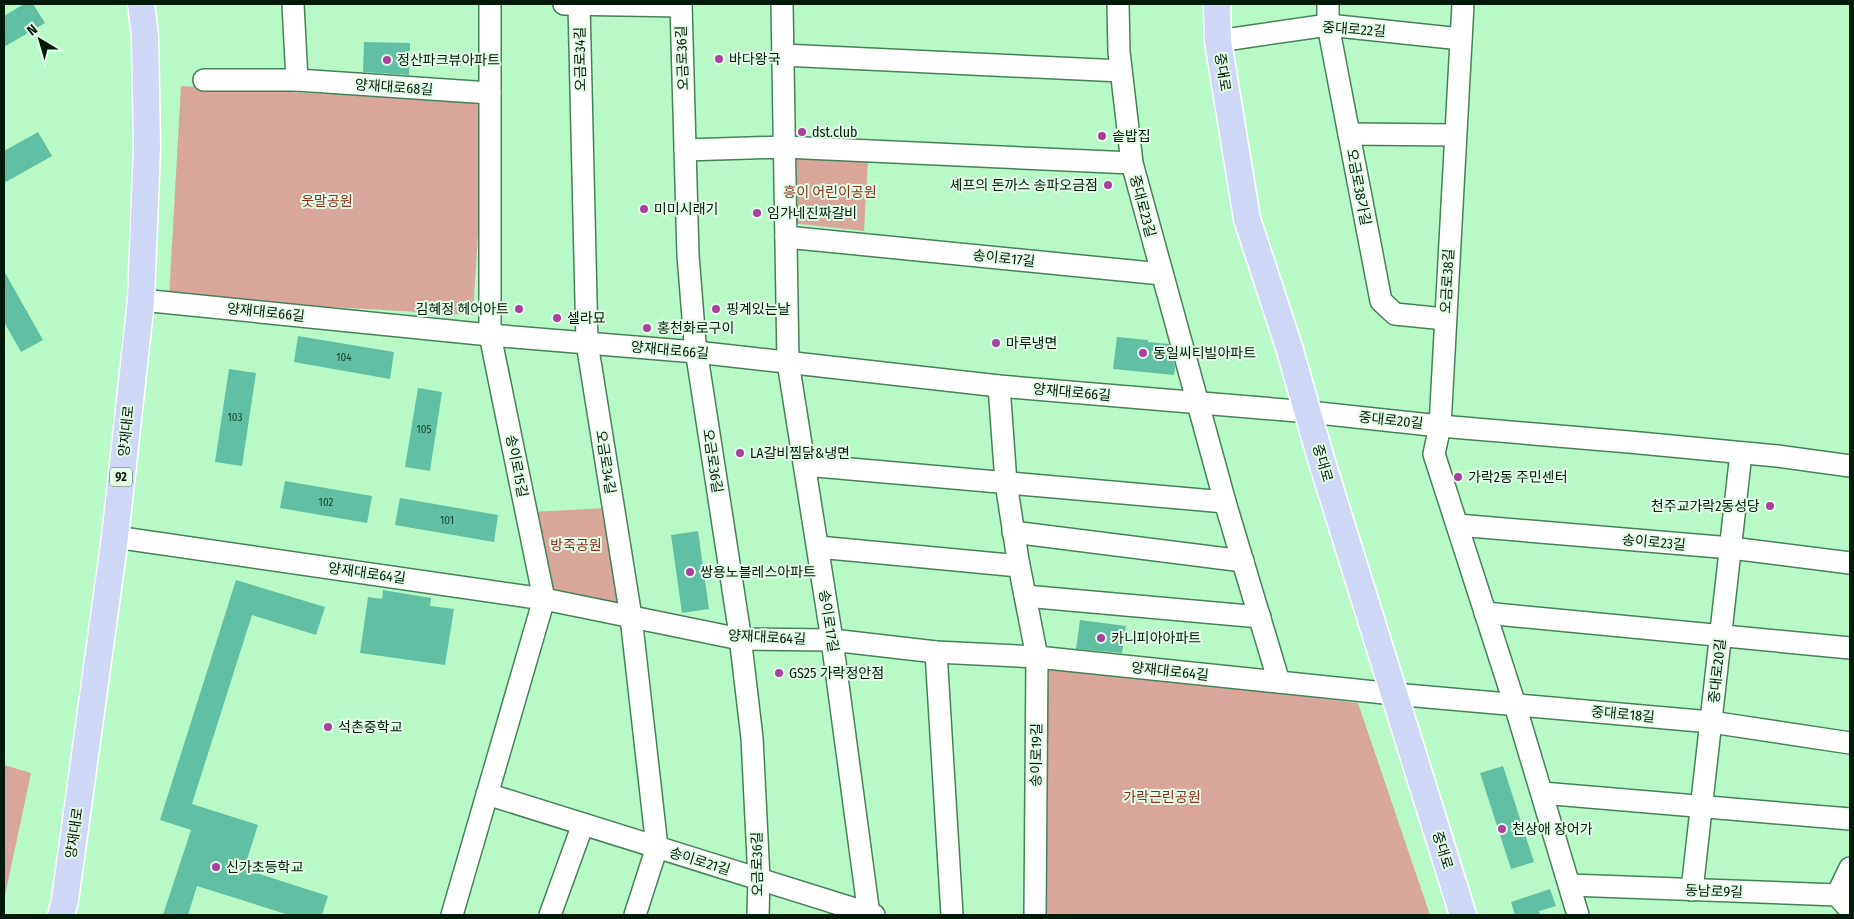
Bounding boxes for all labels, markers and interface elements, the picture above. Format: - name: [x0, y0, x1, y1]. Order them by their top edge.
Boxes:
- north arrow: [15, 15, 65, 65]
- street label: 중대로22길: [1322, 19, 1386, 40]
- text: N: [24, 21, 41, 39]
- street label: 오금로36길: [673, 25, 692, 91]
- street label: 오금로34길: [571, 27, 590, 91]
- place label: 바다왕국: [729, 51, 781, 68]
- place label: 정산파크뷰아파트: [397, 52, 500, 69]
- street label: 중대로: [1211, 52, 1234, 93]
- marker: 바다왕국: [713, 53, 725, 65]
- marker: 정산파크뷰아파트: [381, 54, 393, 66]
- street label: 양재대로68길: [354, 76, 434, 99]
- place label: dst.club: [812, 124, 857, 141]
- marker: dst.club: [796, 126, 808, 138]
- place label: 솥밥집: [1112, 128, 1151, 145]
- marker: 솥밥집: [1096, 130, 1108, 142]
- street label: 오금로38가길: [1343, 147, 1374, 227]
- street label: 중대로23길: [1126, 173, 1159, 239]
- place label: 셰프의 돈까스 송파오금점: [950, 177, 1098, 194]
- marker: 셰프의 돈까스 송파오금점: [1102, 179, 1114, 191]
- park label: 흥이 어린이공원: [783, 184, 877, 201]
- park label: 웃말공원: [301, 193, 353, 210]
- place label: 미미시래기: [654, 201, 718, 218]
- marker: 미미시래기: [638, 203, 650, 215]
- place label: 임가네진짜갈비: [767, 205, 857, 222]
- marker: 임가네진짜갈비: [751, 207, 763, 219]
- street label: 송이로17길: [972, 247, 1036, 270]
- street label: 오금로38길: [1437, 248, 1458, 314]
- street label: 양재대로66길: [226, 300, 306, 325]
- place label: 김혜정 헤어아트: [416, 301, 509, 318]
- place label: 핑계있는날: [726, 301, 791, 318]
- marker: 김혜정 헤어아트: [513, 303, 525, 315]
- marker: 핑계있는날: [710, 303, 722, 315]
- place label: 셀라묘: [567, 310, 606, 327]
- marker: 셀라묘: [551, 312, 563, 324]
- place label: 홍천화로구이: [657, 320, 734, 337]
- marker: 홍천화로구이: [641, 322, 653, 334]
- place label: 마루냉면: [1006, 335, 1058, 352]
- marker: 마루냉면: [990, 337, 1002, 349]
- street label: 양재대로66길: [630, 339, 710, 362]
- place label: 동일씨티빌아파트: [1153, 345, 1256, 362]
- marker: 동일씨티빌아파트: [1137, 347, 1149, 359]
- house number: 104: [336, 351, 352, 364]
- street label: 양재대로66길: [1032, 381, 1112, 404]
- street label: 양재대로: [115, 404, 138, 458]
- street label: 중대로20길: [1358, 409, 1424, 432]
- house number: 103: [228, 411, 242, 424]
- house number: 105: [416, 423, 432, 436]
- street label: 오금로36길: [699, 428, 726, 494]
- street label: 오금로34길: [592, 429, 619, 495]
- street label: 송이로15길: [502, 433, 531, 499]
- street label: 중대로: [1309, 442, 1336, 484]
- place label: LA갈비찜닭&냉면: [750, 445, 850, 462]
- marker: LA갈비찜닭&냉면: [734, 447, 746, 459]
- road number: 92: [110, 468, 132, 487]
- place label: 가락2동 주민센터: [1468, 469, 1568, 486]
- marker: 가락2동 주민센터: [1452, 471, 1464, 483]
- house number: 102: [319, 496, 334, 509]
- place label: 천주교가락2동성당: [1651, 498, 1760, 515]
- marker: 천주교가락2동성당: [1764, 500, 1776, 512]
- house number: 101: [440, 514, 454, 527]
- street label: 송이로23길: [1621, 531, 1687, 554]
- park label: 방죽공원: [550, 537, 602, 554]
- street label: 양재대로64길: [327, 560, 407, 587]
- place label: 쌍용노블레스아파트: [700, 564, 816, 581]
- marker: 쌍용노블레스아파트: [684, 566, 696, 578]
- street label: 송이로17길: [815, 589, 842, 653]
- street label: 양재대로64길: [728, 627, 806, 648]
- place label: 카니피아아파트: [1111, 630, 1201, 647]
- marker: 카니피아아파트: [1095, 632, 1107, 644]
- street label: 중대로20길: [1706, 638, 1729, 704]
- street label: 양재대로64길: [1130, 659, 1210, 684]
- place label: GS25 가락정안점: [789, 665, 884, 682]
- marker: GS25 가락정안점: [773, 667, 785, 679]
- street label: 중대로18길: [1590, 703, 1656, 726]
- place label: 석촌중학교: [338, 719, 403, 736]
- marker: 석촌중학교: [322, 721, 334, 733]
- street label: 송이로19길: [1027, 723, 1046, 787]
- park label: 가락근린공원: [1123, 789, 1201, 806]
- street label: 양재대로: [62, 806, 87, 860]
- place label: 천상애 장어가: [1512, 821, 1593, 838]
- marker: 천상애 장어가: [1496, 823, 1508, 835]
- street label: 중대로: [1429, 829, 1456, 871]
- street label: 오금로36길: [748, 831, 767, 897]
- street label: 송이로21길: [667, 844, 732, 879]
- place label: 신가초등학교: [226, 859, 303, 876]
- marker: 신가초등학교: [210, 861, 222, 873]
- street label: 동남로9길: [1685, 882, 1743, 901]

